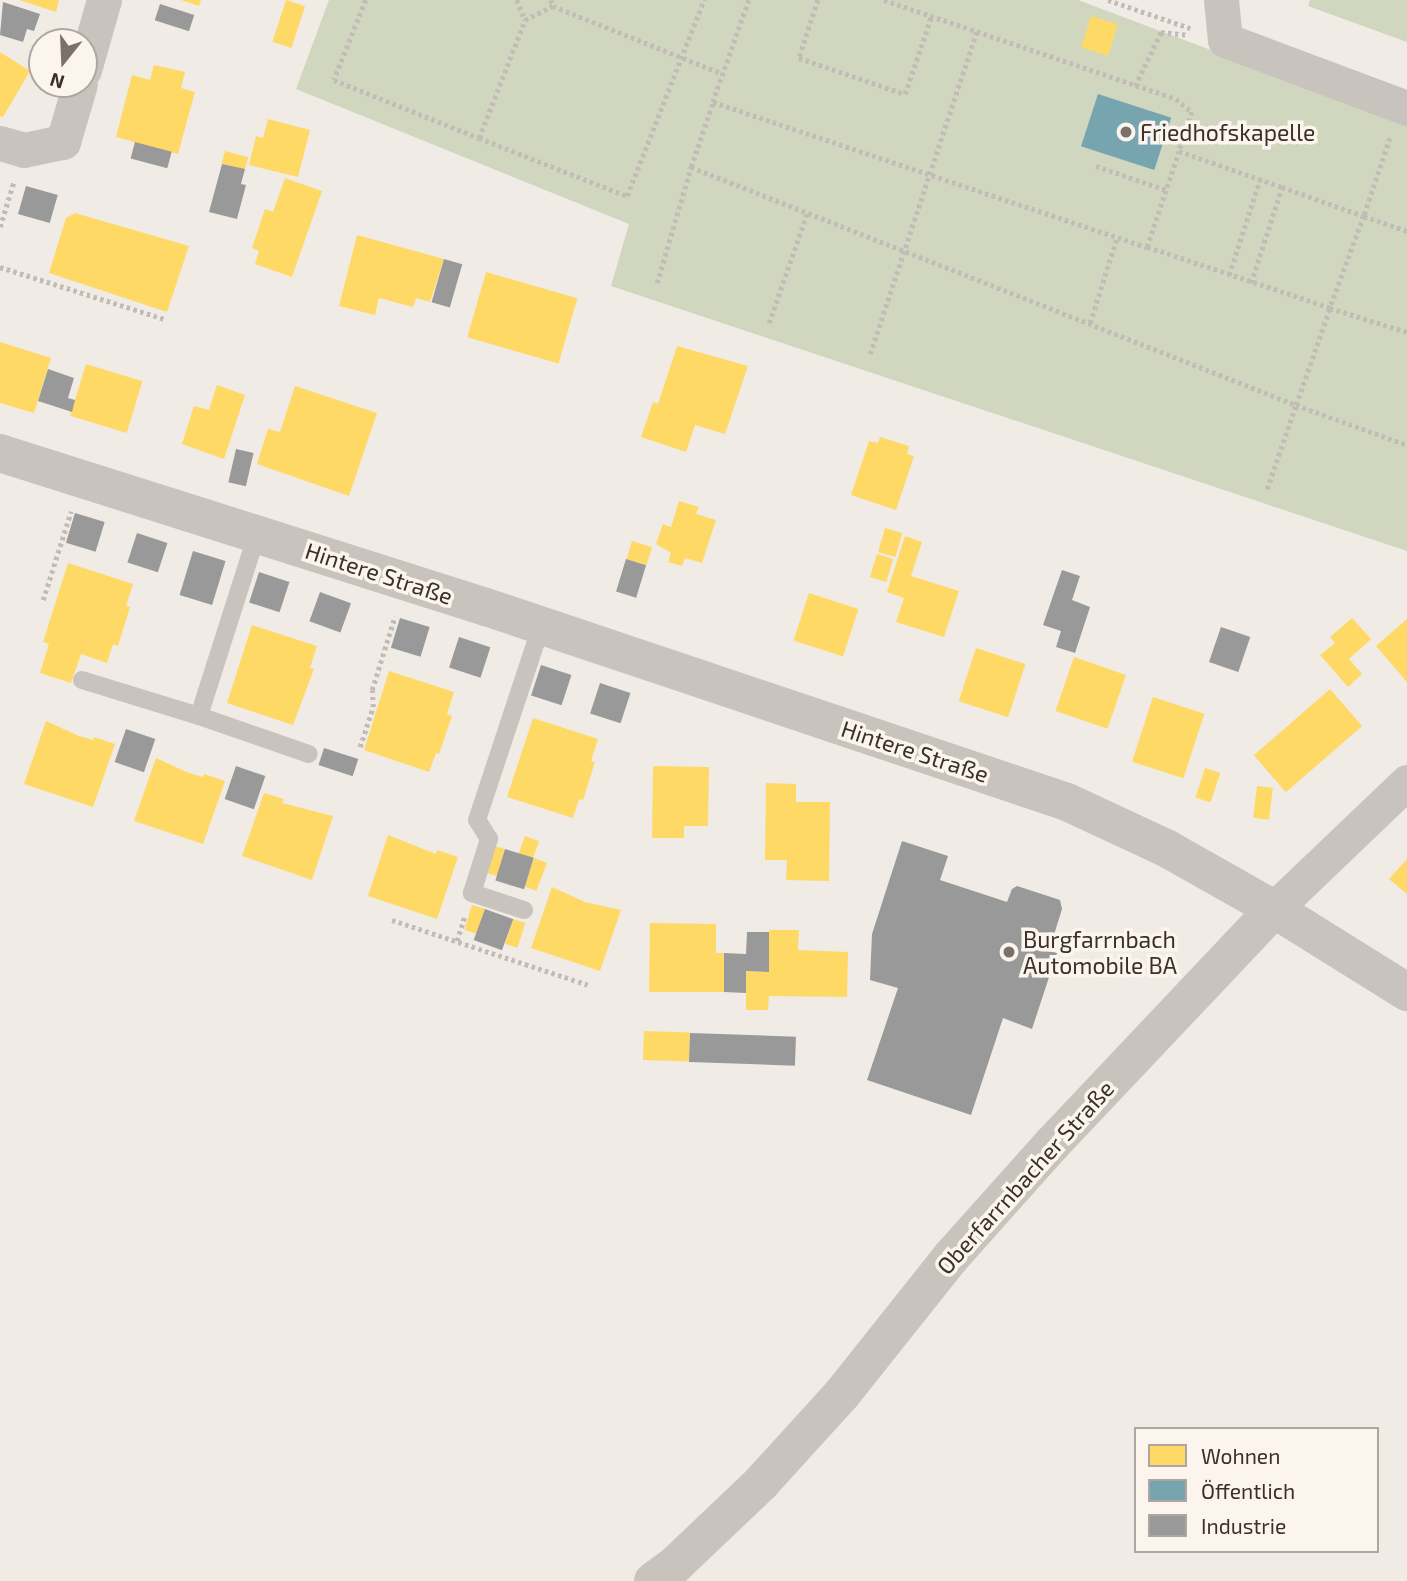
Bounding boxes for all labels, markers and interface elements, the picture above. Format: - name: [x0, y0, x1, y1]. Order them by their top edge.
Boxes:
- north arrow: [28, 28, 98, 98]
- text: N: [47, 68, 67, 95]
- place label: Friedhofskapelle: [1140, 118, 1315, 146]
- marker: Friedhofskapelle: [1118, 124, 1134, 140]
- street label: Hintere Straße: [302, 536, 456, 610]
- street label: Hintere Straße: [838, 714, 992, 788]
- place label: Burgfarrnbach Automobile BA: [1023, 925, 1177, 979]
- marker: Burgfarrnbach Automobile BA: [1001, 944, 1017, 960]
- street label: Oberfarrnbacher Straße: [931, 1074, 1119, 1280]
- legend: [1134, 1427, 1379, 1553]
- text: Wohnen: [1201, 1443, 1280, 1468]
- text: Öffentlich: [1201, 1478, 1295, 1503]
- text: Industrie: [1201, 1513, 1286, 1538]

